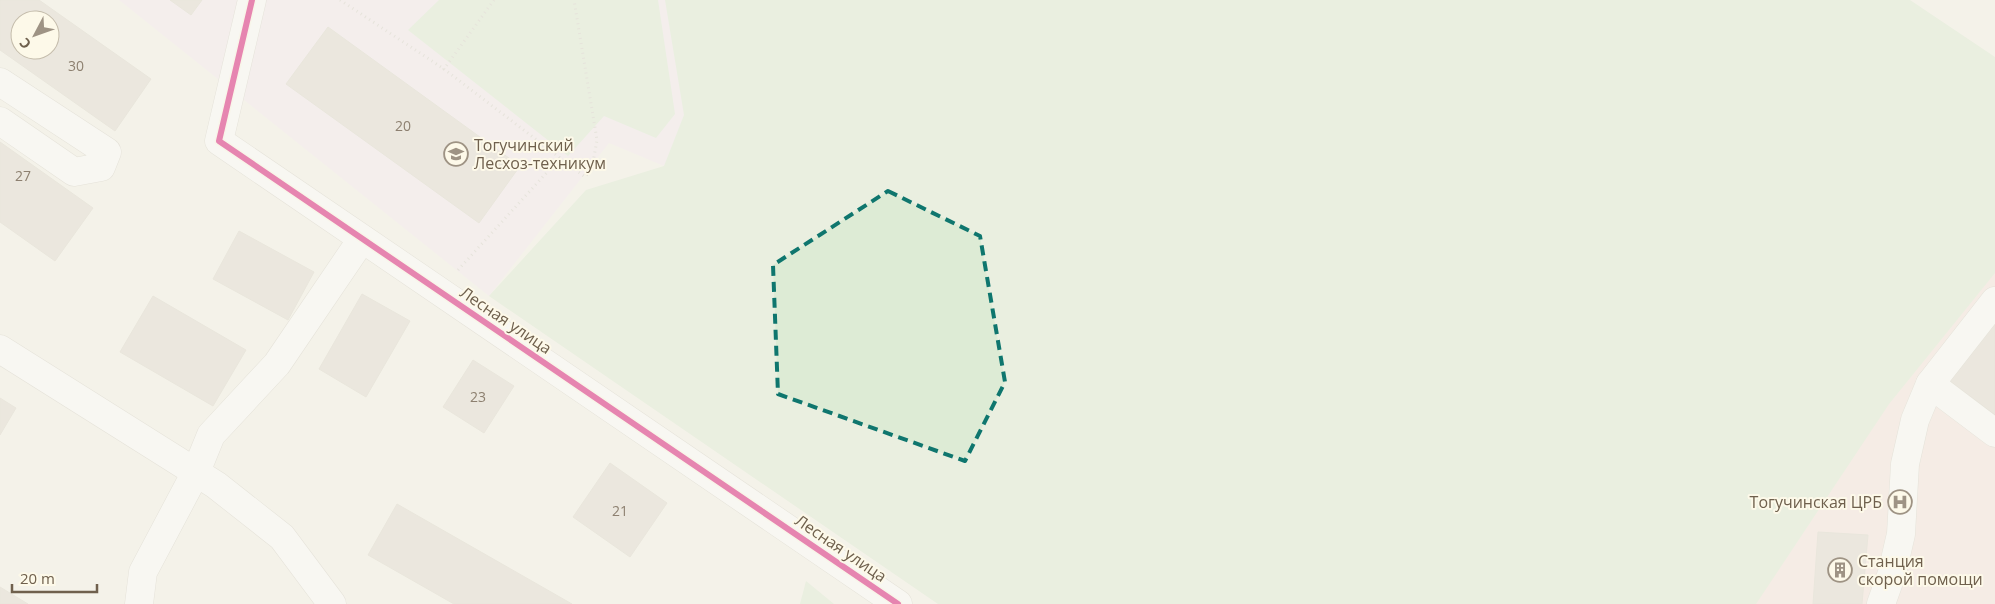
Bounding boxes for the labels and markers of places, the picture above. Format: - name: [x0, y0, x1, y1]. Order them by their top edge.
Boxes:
- place label: Тогучинский Лесхоз-техникум: [474, 134, 606, 174]
- school or university icon: Тогучинский Лесхоз-техникум: [443, 141, 469, 167]
- hospital icon: Тогучинская ЦРБ: [1887, 489, 1913, 515]
- place label: Тогучинская ЦРБ: [1750, 491, 1882, 513]
- place label: Станция скорой помощи: [1858, 550, 1983, 590]
- building icon: Станция скорой помощи: [1827, 557, 1853, 583]

